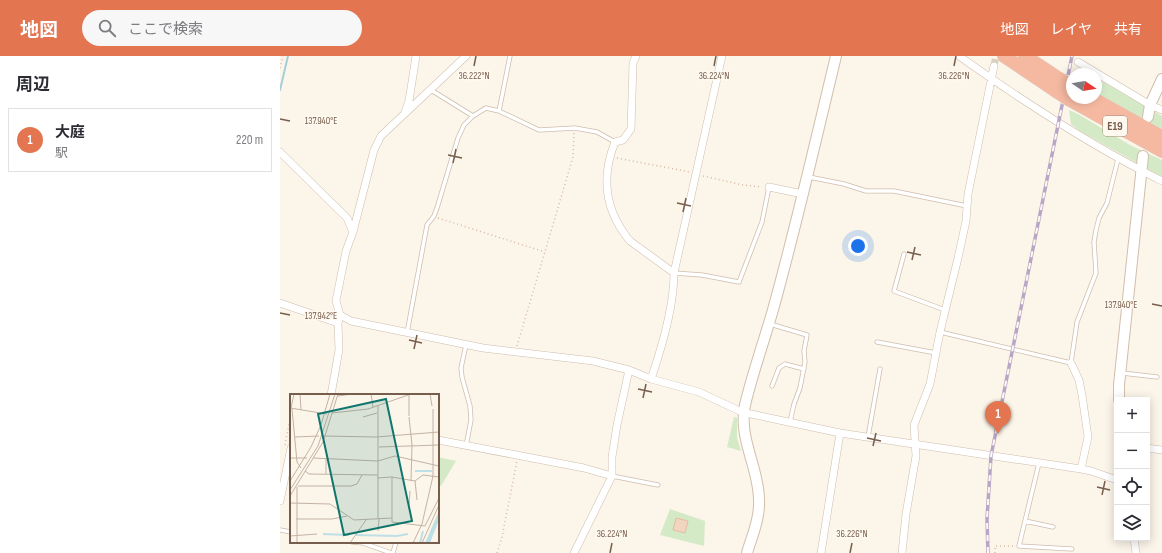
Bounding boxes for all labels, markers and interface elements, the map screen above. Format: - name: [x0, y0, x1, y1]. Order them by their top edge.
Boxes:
- search box: [82, 10, 362, 46]
- icon: search: [96, 17, 118, 39]
- text: 地図: [20, 19, 58, 42]
- text: ここで検索: [128, 20, 203, 39]
- text: 地図: [1000, 21, 1028, 38]
- text: レイヤ: [1050, 21, 1092, 38]
- text: 共有: [1114, 21, 1142, 38]
- north arrow: [1066, 68, 1102, 104]
- text: 36.222°N: [458, 70, 490, 82]
- text: 36.224°N: [699, 70, 729, 82]
- text: 36.226°N: [938, 70, 970, 82]
- text: 周辺: [16, 75, 50, 95]
- text: 137.940°E: [305, 115, 337, 127]
- road number: E19: [1103, 116, 1127, 136]
- text: 大庭: [55, 123, 85, 142]
- text: 1: [27, 132, 33, 148]
- text: 220 m: [236, 132, 263, 148]
- text: 駅: [55, 145, 68, 161]
- your location: [848, 236, 868, 256]
- text: 137.940°E: [1105, 299, 1137, 311]
- text: 137.942°E: [305, 310, 337, 322]
- inset map: [290, 394, 439, 543]
- map controls: [1114, 397, 1150, 541]
- button: +: [1114, 397, 1150, 433]
- pin: 1: [985, 401, 1011, 434]
- button: −: [1114, 433, 1150, 469]
- button: locate: [1114, 469, 1150, 505]
- button: layers: [1114, 505, 1150, 541]
- text: 36.224°N: [597, 528, 627, 540]
- text: 36.226°N: [836, 528, 868, 540]

